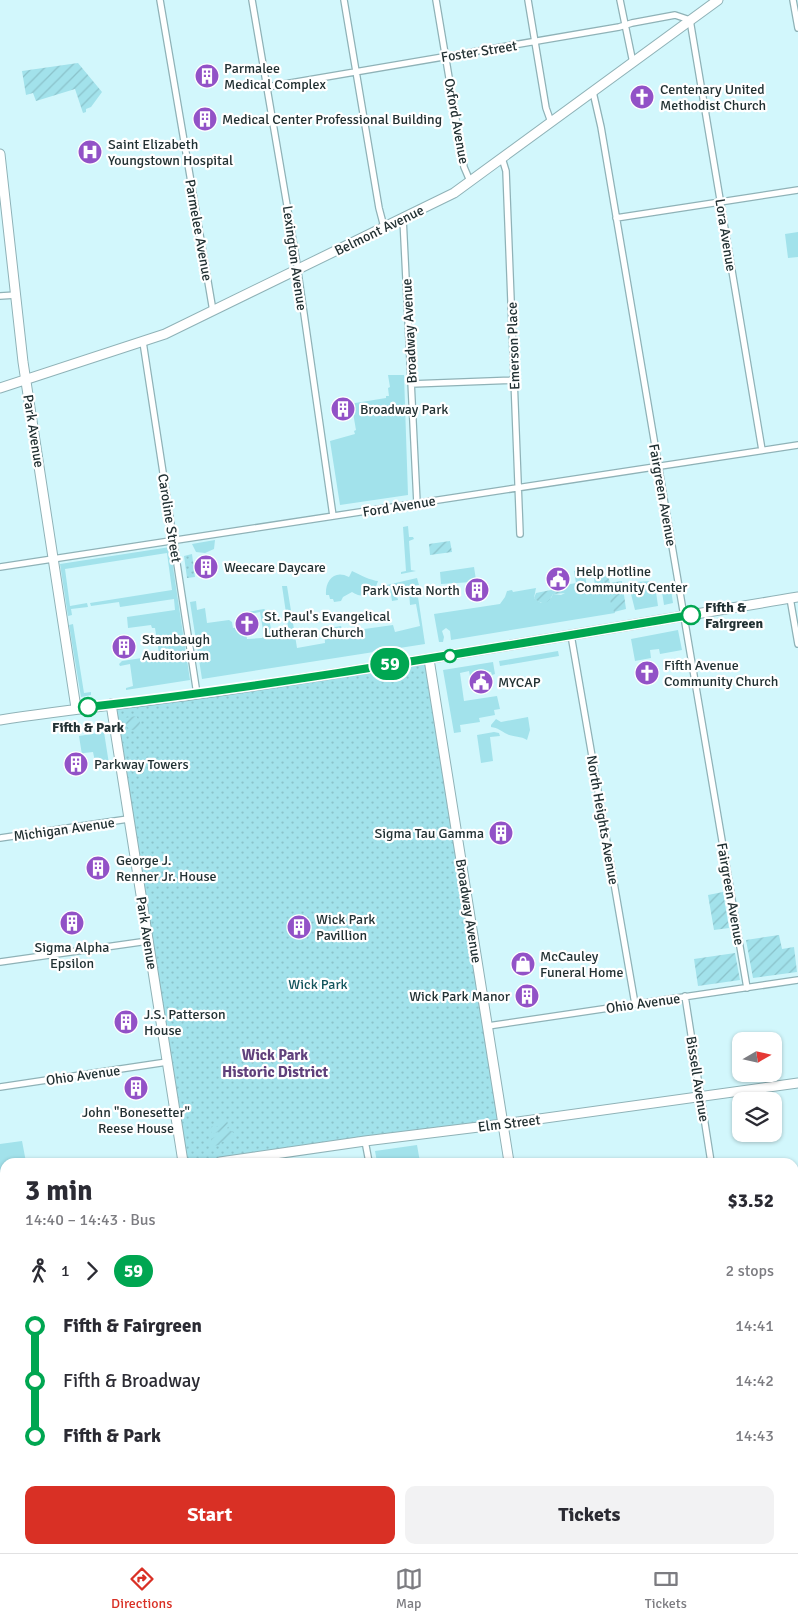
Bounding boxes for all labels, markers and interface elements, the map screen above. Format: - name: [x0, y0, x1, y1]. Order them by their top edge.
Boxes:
- street label: Foster Street: [440, 37, 518, 66]
- place label: Parmalee Medical Complex: [224, 60, 327, 93]
- building icon: Parmalee Medical Complex: [194, 63, 220, 89]
- street label: Oxford Avenue: [441, 77, 472, 165]
- place label: Centenary United Methodist Church: [660, 81, 766, 114]
- church icon: Centenary United Methodist Church: [629, 84, 655, 110]
- building icon: Medical Center Professional Building: [192, 106, 218, 132]
- place label: Medical Center Professional Building: [222, 111, 442, 128]
- place label: Saint Elizabeth Youngstown Hospital: [108, 136, 233, 169]
- hospital icon: Saint Elizabeth Youngstown Hospital: [77, 139, 103, 165]
- street label: Parmelee Avenue: [181, 178, 216, 282]
- street label: Lora Avenue: [711, 198, 740, 273]
- street label: Belmont Avenue: [332, 201, 427, 259]
- street label: Lexington Avenue: [279, 204, 310, 312]
- street label: Broadway Avenue: [398, 278, 421, 384]
- street label: Emerson Place: [503, 302, 524, 390]
- street label: Park Avenue: [19, 393, 48, 469]
- building icon: Broadway Park: [330, 396, 356, 422]
- place label: Broadway Park: [360, 401, 448, 418]
- street label: Fairgreen Avenue: [645, 443, 680, 548]
- street label: Caroline Street: [154, 472, 185, 564]
- street label: Ford Avenue: [361, 492, 437, 521]
- building icon: Weecare Daycare: [193, 554, 219, 580]
- place label: Weecare Daycare: [224, 559, 326, 576]
- place label: Help Hotline Community Center: [576, 563, 688, 596]
- public building icon: Help Hotline Community Center: [545, 566, 571, 592]
- building icon: Park Vista North: [464, 577, 490, 603]
- place label: Park Vista North: [362, 582, 460, 599]
- place label: Fifth & Fairgreen: [705, 599, 764, 632]
- marker: Fifth & Fairgreen: [681, 605, 701, 625]
- place label: St. Paul's Evangelical Lutheran Church: [264, 608, 390, 641]
- church icon: St. Paul's Evangelical Lutheran Church: [234, 611, 260, 637]
- place label: Stambaugh Auditorium: [142, 631, 210, 664]
- building icon: Stambaugh Auditorium: [111, 634, 137, 660]
- line badge: 59: [368, 648, 412, 680]
- unlabelled marker: [443, 649, 457, 663]
- text: 59: [380, 653, 400, 675]
- place label: Fifth Avenue Community Church: [664, 657, 778, 690]
- church icon: Fifth Avenue Community Church: [634, 660, 660, 686]
- public building icon: MYCAP: [468, 669, 494, 695]
- place label: MYCAP: [498, 674, 541, 691]
- marker: Fifth & Park: [78, 697, 98, 717]
- place label: Fifth & Park: [52, 719, 125, 736]
- building icon: Parkway Towers: [63, 751, 89, 777]
- street label: North Heights Avenue: [583, 754, 622, 886]
- place label: Parkway Towers: [94, 756, 189, 773]
- street label: Michigan Avenue: [12, 814, 116, 845]
- building icon: Sigma Tau Gamma: [488, 820, 514, 846]
- place label: Sigma Tau Gamma: [374, 825, 484, 842]
- street label: Fairgreen Avenue: [713, 842, 748, 947]
- place label: George J. Renner Jr. House: [116, 852, 217, 885]
- building icon: George J. Renner Jr. House: [85, 855, 111, 881]
- street label: Broadway Avenue: [452, 858, 485, 964]
- street label: Park Avenue: [132, 895, 161, 971]
- building icon: Sigma Alpha Epsilon: [59, 910, 85, 936]
- place label: Wick Park Pavillion: [316, 911, 375, 944]
- building icon: Wick Park Pavillion: [286, 914, 312, 940]
- place label: Sigma Alpha Epsilon: [35, 939, 109, 972]
- place label: McCauley Funeral Home: [540, 948, 623, 981]
- shop icon: McCauley Funeral Home: [510, 951, 536, 977]
- park label: Wick Park: [288, 976, 348, 993]
- building icon: Wick Park Manor: [514, 983, 540, 1009]
- place label: Wick Park Manor: [409, 988, 511, 1005]
- street label: Ohio Avenue: [605, 990, 681, 1017]
- place label: J.S. Patterson House: [144, 1006, 226, 1039]
- building icon: J.S. Patterson House: [113, 1009, 139, 1035]
- north arrow: [732, 1032, 782, 1082]
- map controls: [732, 1032, 782, 1142]
- street label: Bissell Avenue: [682, 1035, 713, 1123]
- district label: Wick Park Historic District: [222, 1046, 328, 1081]
- street label: Ohio Avenue: [45, 1062, 121, 1089]
- building icon: John "Bonesetter" Reese House: [123, 1075, 149, 1101]
- button: layers: [732, 1092, 782, 1142]
- place label: John "Bonesetter" Reese House: [82, 1104, 190, 1137]
- street label: Elm Street: [477, 1111, 541, 1136]
- text: 3 min: [25, 1174, 93, 1208]
- text: $3.52: [728, 1189, 774, 1213]
- text: 14:40 – 14:43 · Bus: [25, 1210, 156, 1230]
- icon: walk: [25, 1257, 53, 1285]
- icon: forward: [78, 1257, 106, 1285]
- text: 59: [124, 1260, 143, 1282]
- text: 1: [61, 1261, 70, 1281]
- text: 2 stops: [726, 1261, 774, 1281]
- text: Fifth & Fairgreen: [63, 1314, 202, 1338]
- text: 14:41: [735, 1316, 774, 1336]
- text: Fifth & Broadway: [63, 1369, 200, 1393]
- text: 14:42: [735, 1371, 774, 1391]
- text: Fifth & Park: [63, 1424, 161, 1448]
- text: 14:43: [735, 1426, 774, 1446]
- button: Start: [25, 1486, 395, 1544]
- button: Tickets: [405, 1486, 774, 1544]
- tab: Directions: [111, 1565, 172, 1612]
- tab: Map: [395, 1565, 423, 1612]
- tab: Tickets: [645, 1565, 687, 1612]

